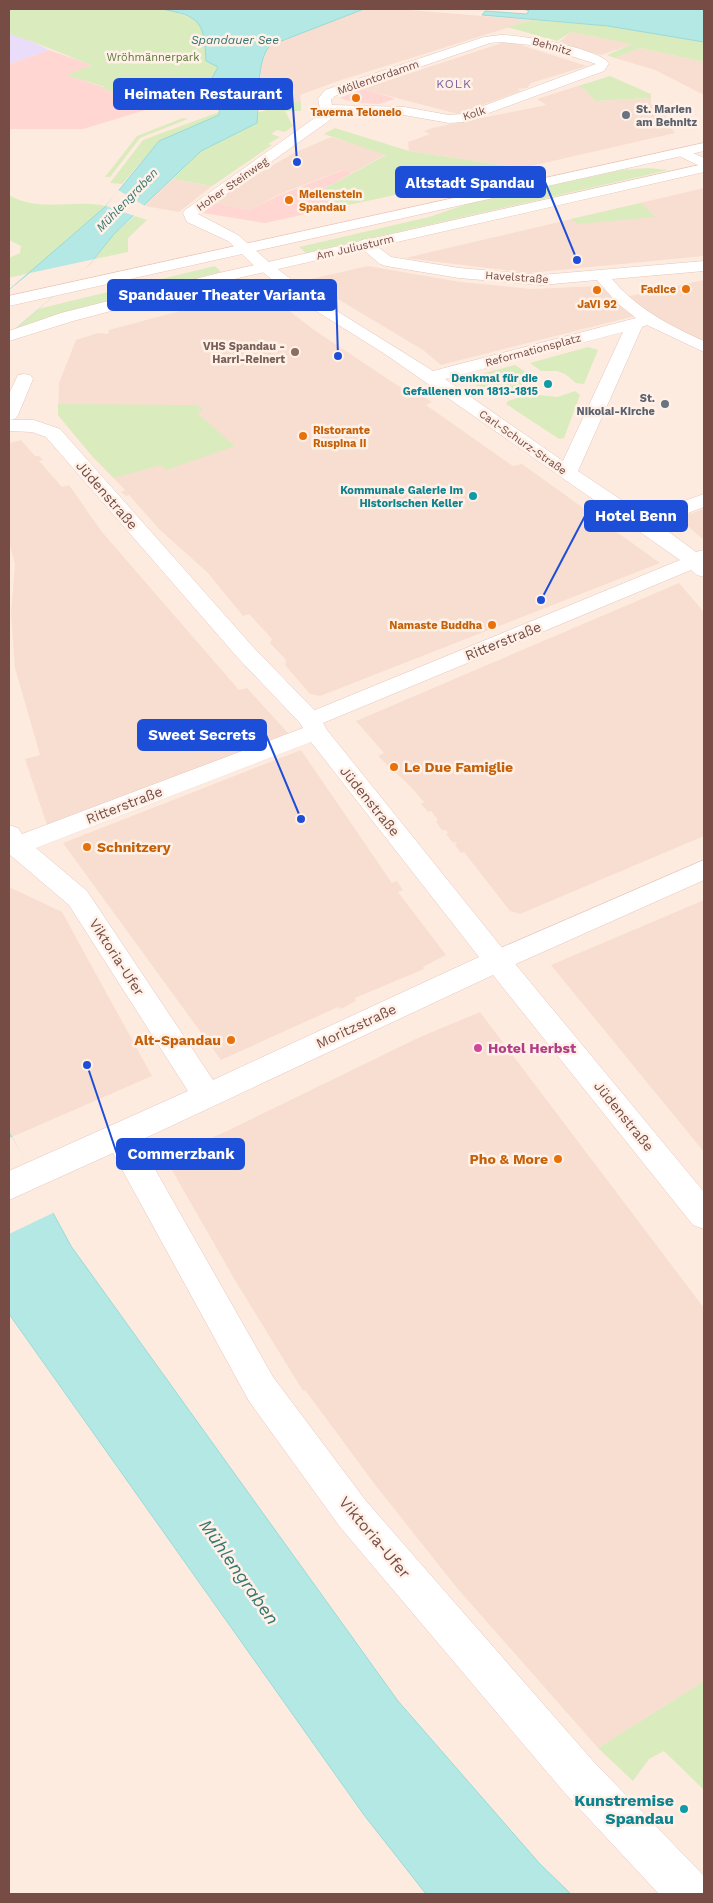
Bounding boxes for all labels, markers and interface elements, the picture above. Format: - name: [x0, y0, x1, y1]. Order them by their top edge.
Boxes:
- water label: Spandauer See: [191, 33, 279, 47]
- street label: Behnitz: [531, 35, 573, 58]
- park label: Wröhmännerpark: [106, 51, 200, 64]
- street label: Möllentordamm: [336, 57, 421, 98]
- district label: KOLK: [436, 77, 472, 91]
- callout: Heimaten Restaurant: [114, 79, 292, 109]
- text: Heimaten Restaurant: [124, 85, 282, 103]
- marker: Taverna Teloneio: [350, 92, 362, 104]
- place label: St. Marien am Behnitz: [636, 103, 697, 129]
- street label: Kolk: [461, 104, 487, 123]
- place label: Taverna Teloneio: [310, 106, 402, 119]
- marker: St. Marien am Behnitz: [620, 109, 632, 121]
- street label: Hoher Steinweg: [194, 155, 271, 214]
- water label: Mühlengraben: [93, 165, 161, 235]
- callout: Altstadt Spandau: [396, 167, 545, 197]
- text: Altstadt Spandau: [405, 174, 535, 192]
- place label: Meilenstein Spandau: [299, 188, 363, 214]
- marker: Meilenstein Spandau: [283, 194, 295, 206]
- street label: Am Juliusturm: [315, 232, 395, 263]
- street label: Havelstraße: [485, 269, 549, 286]
- callout: Spandauer Theater Varianta: [108, 280, 336, 310]
- place label: Fadice: [641, 283, 676, 296]
- marker: Fadice: [680, 283, 692, 295]
- marker: JaVi 92: [591, 284, 603, 296]
- text: Spandauer Theater Varianta: [119, 286, 326, 304]
- place label: JaVi 92: [577, 298, 617, 311]
- street label: Reformationsplatz: [484, 331, 583, 370]
- place label: VHS Spandau - Harri-Reinert: [203, 340, 285, 366]
- marker: VHS Spandau - Harri-Reinert: [289, 346, 301, 358]
- place label: Denkmal für die Gefallenen von 1813-1815: [403, 372, 538, 398]
- marker: Denkmal für die Gefallenen von 1813-1815: [542, 378, 554, 390]
- place label: St. Nikolai-Kirche: [577, 392, 655, 418]
- marker: St. Nikolai-Kirche: [659, 398, 671, 410]
- street label: Carl-Schurz-Straße: [476, 407, 569, 478]
- place label: Ristorante Ruspina II: [313, 424, 370, 450]
- marker: Ristorante Ruspina II: [297, 430, 309, 442]
- street label: Jüdenstraße: [73, 458, 141, 532]
- place label: Kommunale Galerie im Historischen Keller: [340, 484, 463, 510]
- marker: Kommunale Galerie im Historischen Keller: [467, 490, 479, 502]
- callout: Hotel Benn: [585, 501, 687, 531]
- text: Hotel Benn: [595, 507, 677, 525]
- street label: Ritterstraße: [463, 618, 543, 664]
- place label: Namaste Buddha: [389, 619, 483, 632]
- marker: Namaste Buddha: [486, 619, 498, 631]
- callout: Sweet Secrets: [138, 720, 266, 750]
- text: Sweet Secrets: [148, 726, 256, 744]
- place label: Le Due Famiglie: [404, 759, 513, 775]
- marker: Le Due Famiglie: [388, 761, 400, 773]
- street label: Jüdenstraße: [337, 763, 403, 839]
- street label: Ritterstraße: [83, 783, 165, 827]
- place label: Schnitzery: [97, 839, 171, 855]
- marker: Schnitzery: [81, 841, 93, 853]
- street label: Viktoria-Ufer: [86, 916, 148, 999]
- street label: Moritzstraße: [313, 1000, 399, 1052]
- place label: Alt-Spandau: [134, 1032, 221, 1048]
- marker: Alt-Spandau: [225, 1034, 237, 1046]
- place label: Hotel Herbst: [488, 1040, 576, 1056]
- marker: Hotel Herbst: [472, 1042, 484, 1054]
- street label: Jüdenstraße: [591, 1078, 657, 1154]
- callout: Commerzbank: [117, 1139, 244, 1169]
- text: Commerzbank: [128, 1145, 235, 1163]
- place label: Pho & More: [469, 1151, 548, 1167]
- marker: Pho & More: [552, 1153, 564, 1165]
- street label: Viktoria-Ufer: [335, 1493, 415, 1582]
- water label: Mühlengraben: [195, 1515, 284, 1628]
- place label: Kunstremise Spandau: [574, 1791, 674, 1828]
- marker: Kunstremise Spandau: [678, 1803, 690, 1815]

